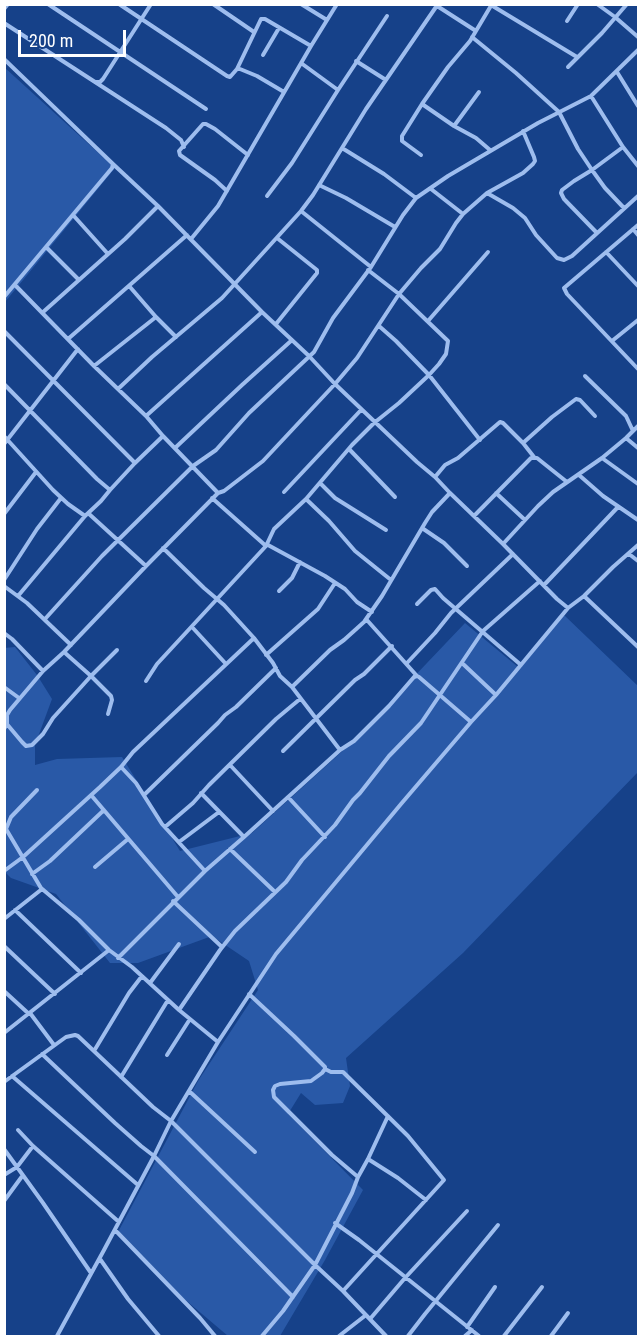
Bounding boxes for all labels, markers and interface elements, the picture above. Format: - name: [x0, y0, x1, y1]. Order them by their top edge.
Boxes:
- scale bar: [21, 18, 129, 56]
- text: 200 m: [29, 30, 73, 51]

